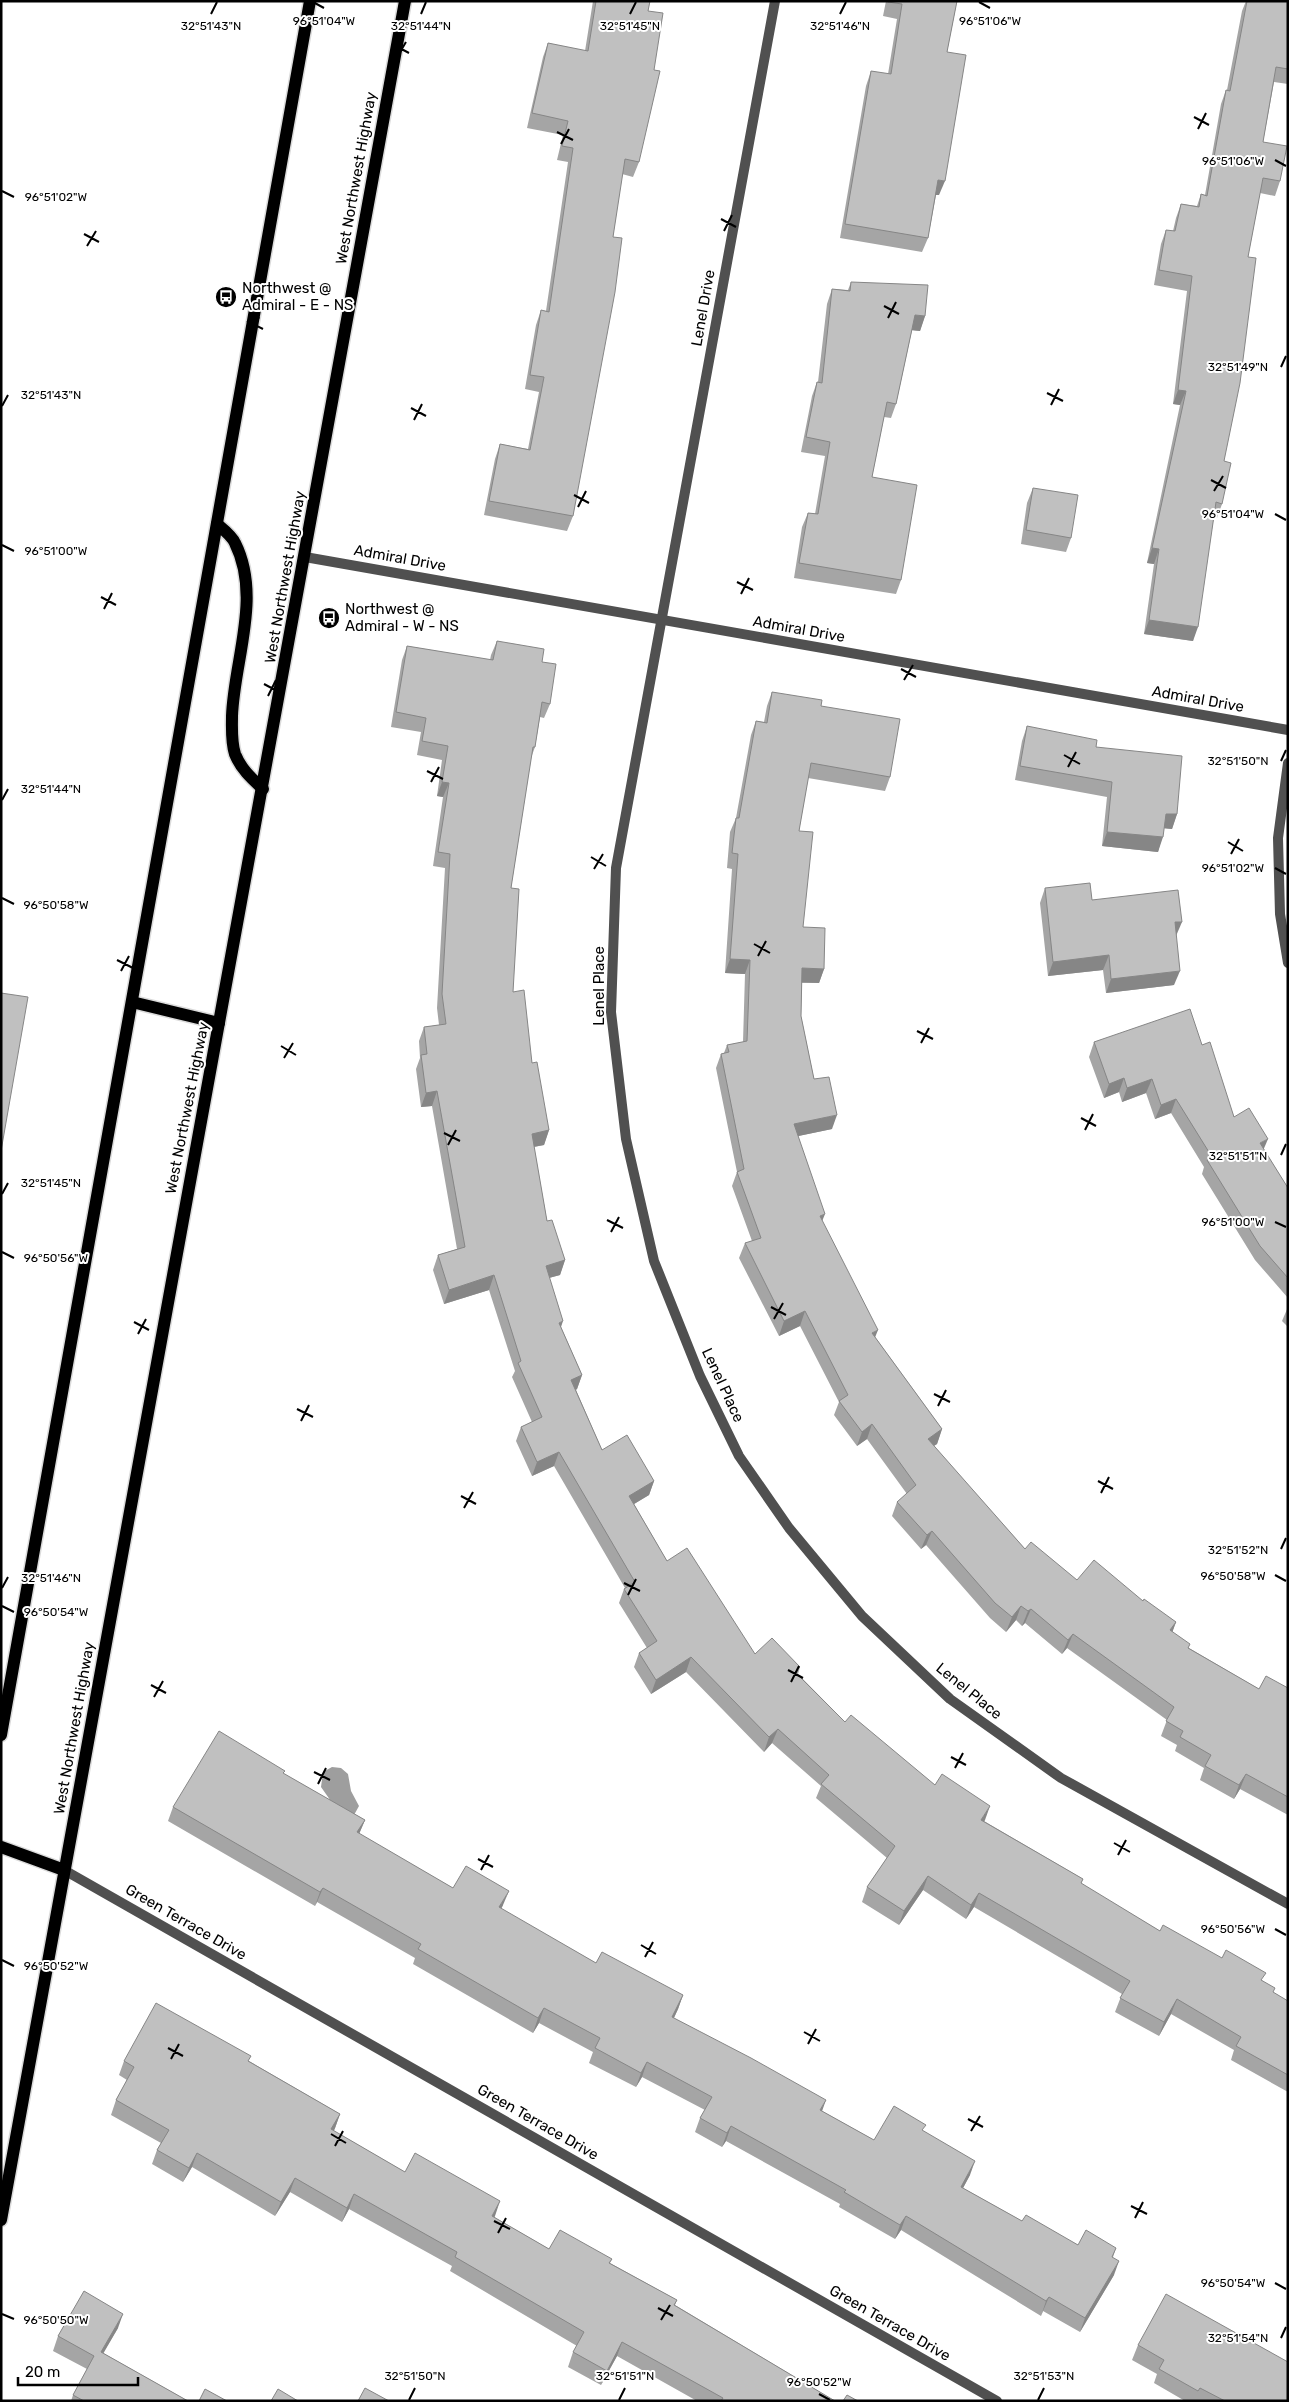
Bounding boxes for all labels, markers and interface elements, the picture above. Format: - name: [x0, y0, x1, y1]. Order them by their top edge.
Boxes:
- text: 96°51'04"W: [293, 14, 356, 28]
- text: 96°51'06"W: [959, 14, 1021, 28]
- text: 32°51'43"N: [181, 19, 241, 33]
- text: 32°51'44"N: [391, 19, 451, 33]
- text: 32°51'45"N: [600, 19, 660, 33]
- text: 32°51'46"N: [810, 19, 870, 33]
- street label: West Northwest Highway: [332, 90, 380, 266]
- text: 96°51'06"W: [1202, 154, 1264, 168]
- text: 96°51'02"W: [25, 190, 88, 204]
- street label: Lenel Drive: [687, 268, 719, 348]
- place label: Northwest @ Admiral - E - NS: [242, 279, 353, 314]
- bus stop icon: Northwest @ Admiral - E - NS: [214, 285, 238, 309]
- text: 32°51'49"N: [1208, 360, 1268, 374]
- text: 32°51'43"N: [21, 388, 81, 402]
- street label: West Northwest Highway: [261, 489, 309, 665]
- text: 96°51'04"W: [1202, 507, 1265, 521]
- street label: Admiral Drive: [353, 541, 447, 575]
- text: 96°51'00"W: [25, 544, 88, 558]
- place label: Northwest @ Admiral - W - NS: [345, 600, 459, 635]
- bus stop icon: Northwest @ Admiral - W - NS: [317, 606, 341, 630]
- street label: Admiral Drive: [752, 612, 846, 646]
- street label: Admiral Drive: [1151, 682, 1245, 716]
- text: 32°51'50"N: [1207, 754, 1269, 768]
- text: 32°51'44"N: [21, 782, 81, 796]
- text: 96°51'02"W: [1202, 861, 1265, 875]
- text: 96°50'58"W: [23, 898, 89, 912]
- street label: Lenel Place: [590, 946, 608, 1026]
- street label: West Northwest Highway: [161, 1020, 213, 1196]
- text: 32°51'51"N: [1209, 1149, 1267, 1163]
- text: 32°51'45"N: [21, 1176, 81, 1190]
- text: 96°51'00"W: [1202, 1215, 1265, 1229]
- text: 96°50'56"W: [24, 1251, 89, 1265]
- street label: Lenel Place: [698, 1345, 748, 1425]
- text: 32°51'52"N: [1208, 1543, 1268, 1557]
- text: 96°50'58"W: [1200, 1569, 1266, 1583]
- text: 32°51'46"N: [21, 1571, 81, 1585]
- text: 96°50'54"W: [24, 1605, 89, 1619]
- street label: West Northwest Highway: [50, 1640, 98, 1816]
- street label: Lenel Place: [932, 1659, 1006, 1723]
- street label: Green Terrace Drive: [122, 1880, 250, 1964]
- text: 96°50'56"W: [1201, 1922, 1266, 1936]
- text: 96°50'52"W: [24, 1959, 89, 1973]
- street label: Green Terrace Drive: [474, 2080, 602, 2164]
- text: 96°50'54"W: [1201, 2276, 1266, 2290]
- street label: Green Terrace Drive: [826, 2281, 954, 2365]
- text: 96°50'50"W: [23, 2313, 89, 2327]
- text: 32°51'54"N: [1208, 2331, 1268, 2345]
- scale bar: [18, 2354, 138, 2386]
- text: 20 m: [25, 2363, 60, 2381]
- text: 32°51'50"N: [384, 2369, 446, 2383]
- text: 32°51'51"N: [596, 2369, 654, 2383]
- text: 32°51'53"N: [1014, 2369, 1074, 2383]
- text: 96°50'52"W: [787, 2375, 852, 2389]

